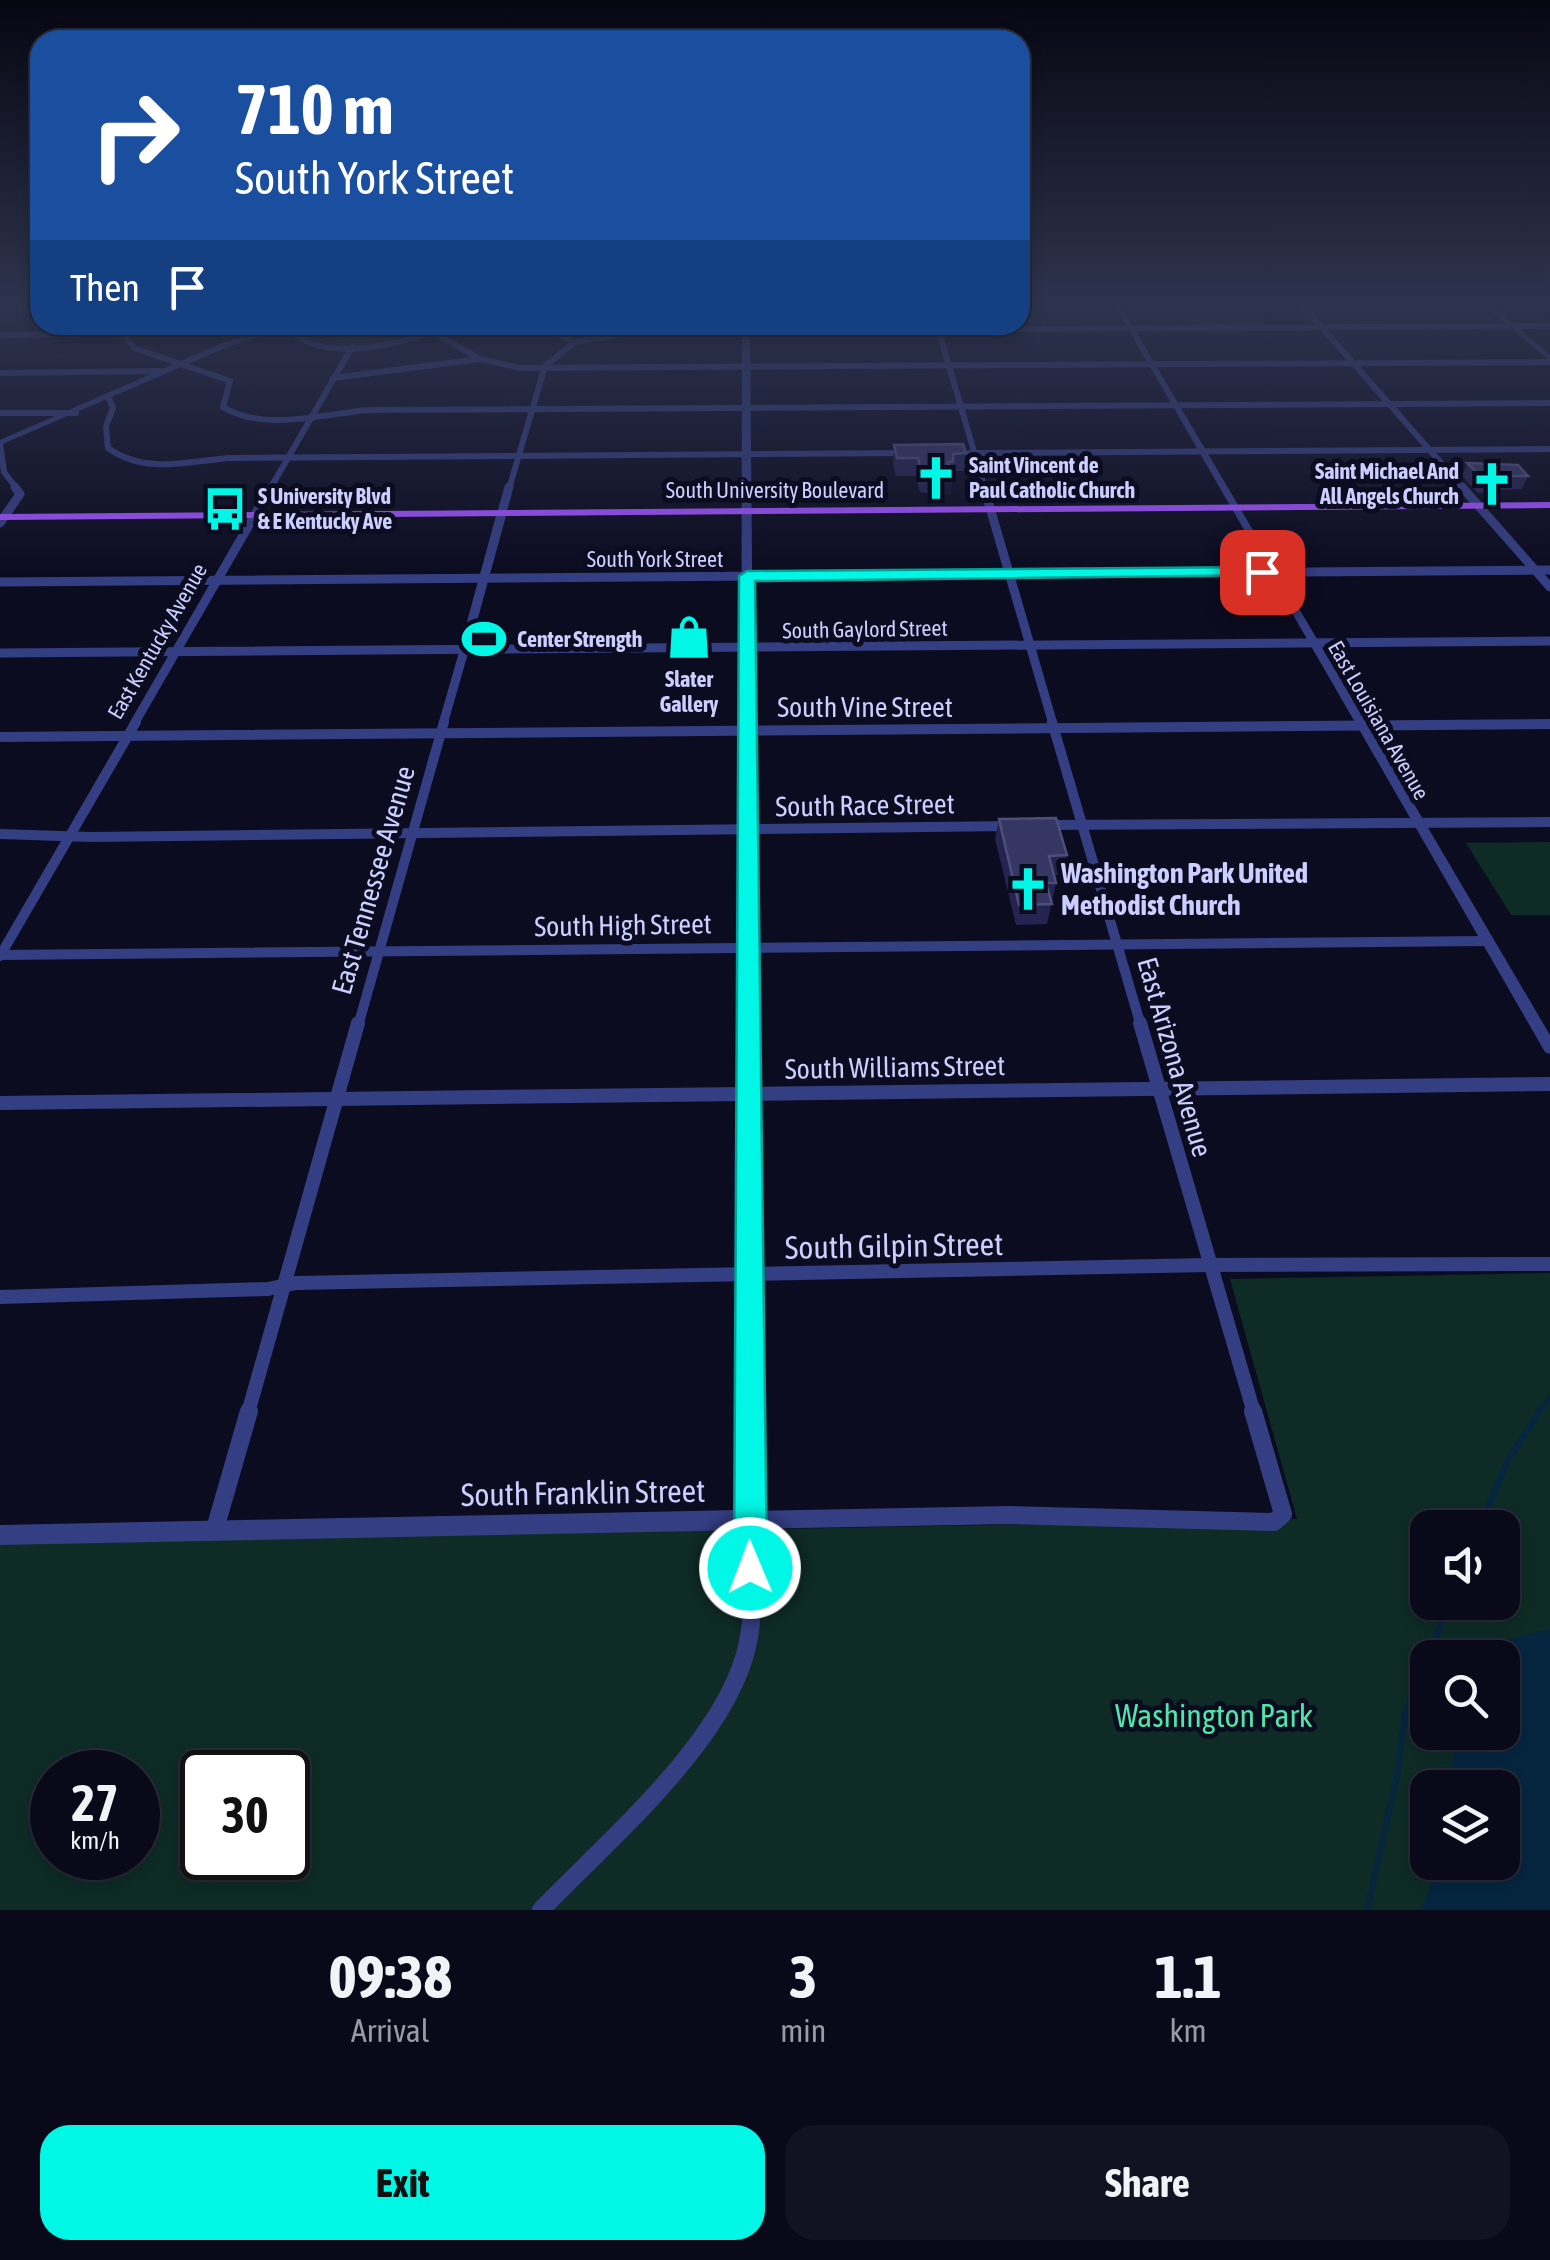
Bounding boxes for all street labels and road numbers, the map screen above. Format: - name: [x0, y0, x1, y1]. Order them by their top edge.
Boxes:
- street label: South University Boulevard: [666, 477, 884, 503]
- street label: South York Street: [587, 546, 723, 572]
- street label: East Kentucky Avenue: [102, 559, 212, 723]
- street label: South Gaylord Street: [782, 615, 948, 643]
- street label: East Louisiana Avenue: [1323, 636, 1435, 804]
- street label: South Vine Street: [777, 691, 953, 723]
- street label: East Tennessee Avenue: [325, 762, 421, 998]
- street label: South Race Street: [775, 787, 955, 823]
- street label: South High Street: [534, 907, 712, 943]
- street label: East Arizona Avenue: [1131, 954, 1219, 1160]
- street label: South Williams Street: [785, 1049, 1005, 1085]
- street label: South Gilpin Street: [784, 1225, 1004, 1266]
- street label: South Franklin Street: [460, 1472, 706, 1513]

